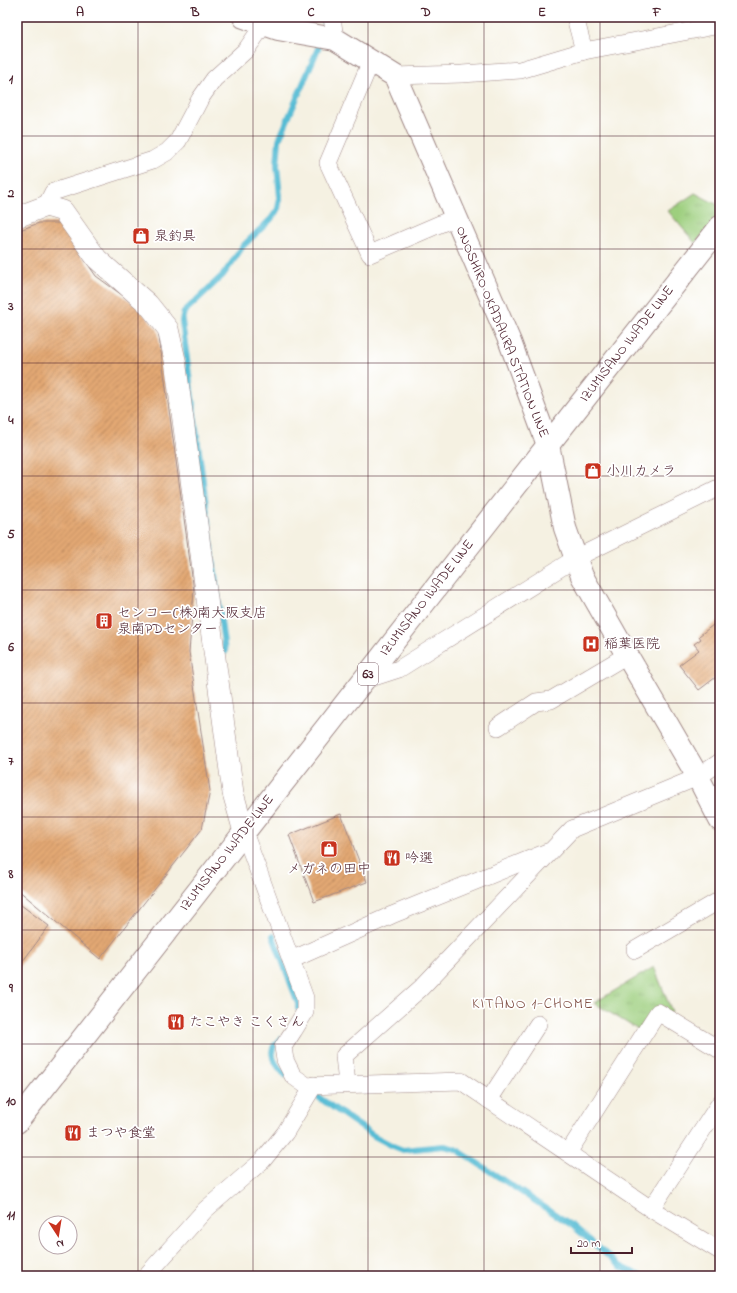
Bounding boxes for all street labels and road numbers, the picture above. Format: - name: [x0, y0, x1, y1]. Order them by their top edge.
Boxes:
- street label: ONOSHIRO OKADAURA STATION LINE: [450, 223, 554, 441]
- street label: IZUMISANO IWADE LINE: [575, 281, 679, 407]
- street label: IZUMISANO IWADE LINE: [375, 535, 479, 661]
- road number: 63: [358, 663, 378, 685]
- street label: IZUMISANO IWADE LINE: [175, 790, 279, 916]

